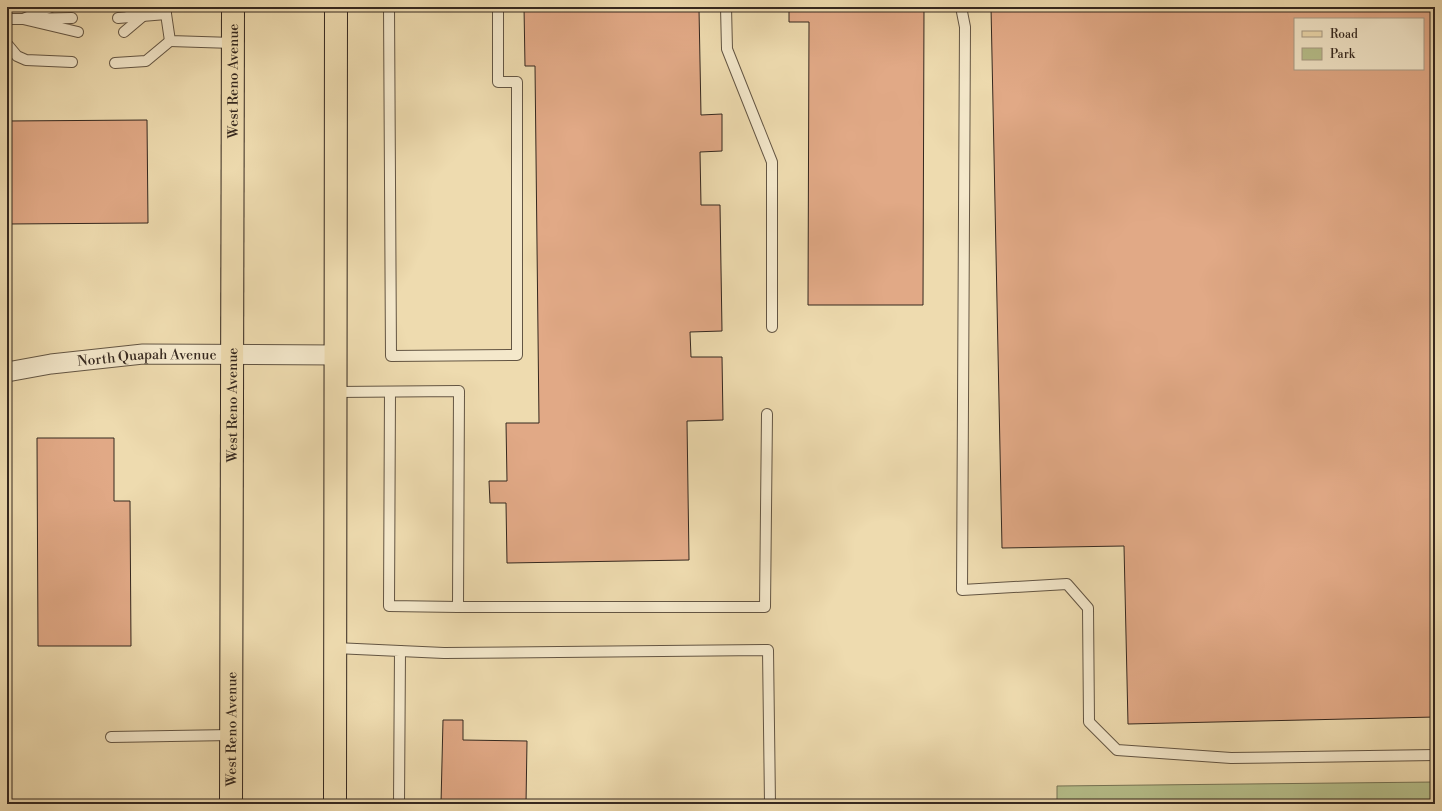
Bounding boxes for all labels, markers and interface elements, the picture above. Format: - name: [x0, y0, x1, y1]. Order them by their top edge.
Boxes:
- legend: [1294, 18, 1424, 70]
- street label: West Reno Avenue: [225, 24, 243, 140]
- text: Road: [1330, 27, 1358, 42]
- text: Park: [1330, 47, 1356, 62]
- street label: North Quapah Avenue: [76, 346, 217, 371]
- street label: West Reno Avenue: [224, 348, 242, 464]
- street label: West Reno Avenue: [223, 672, 241, 788]

